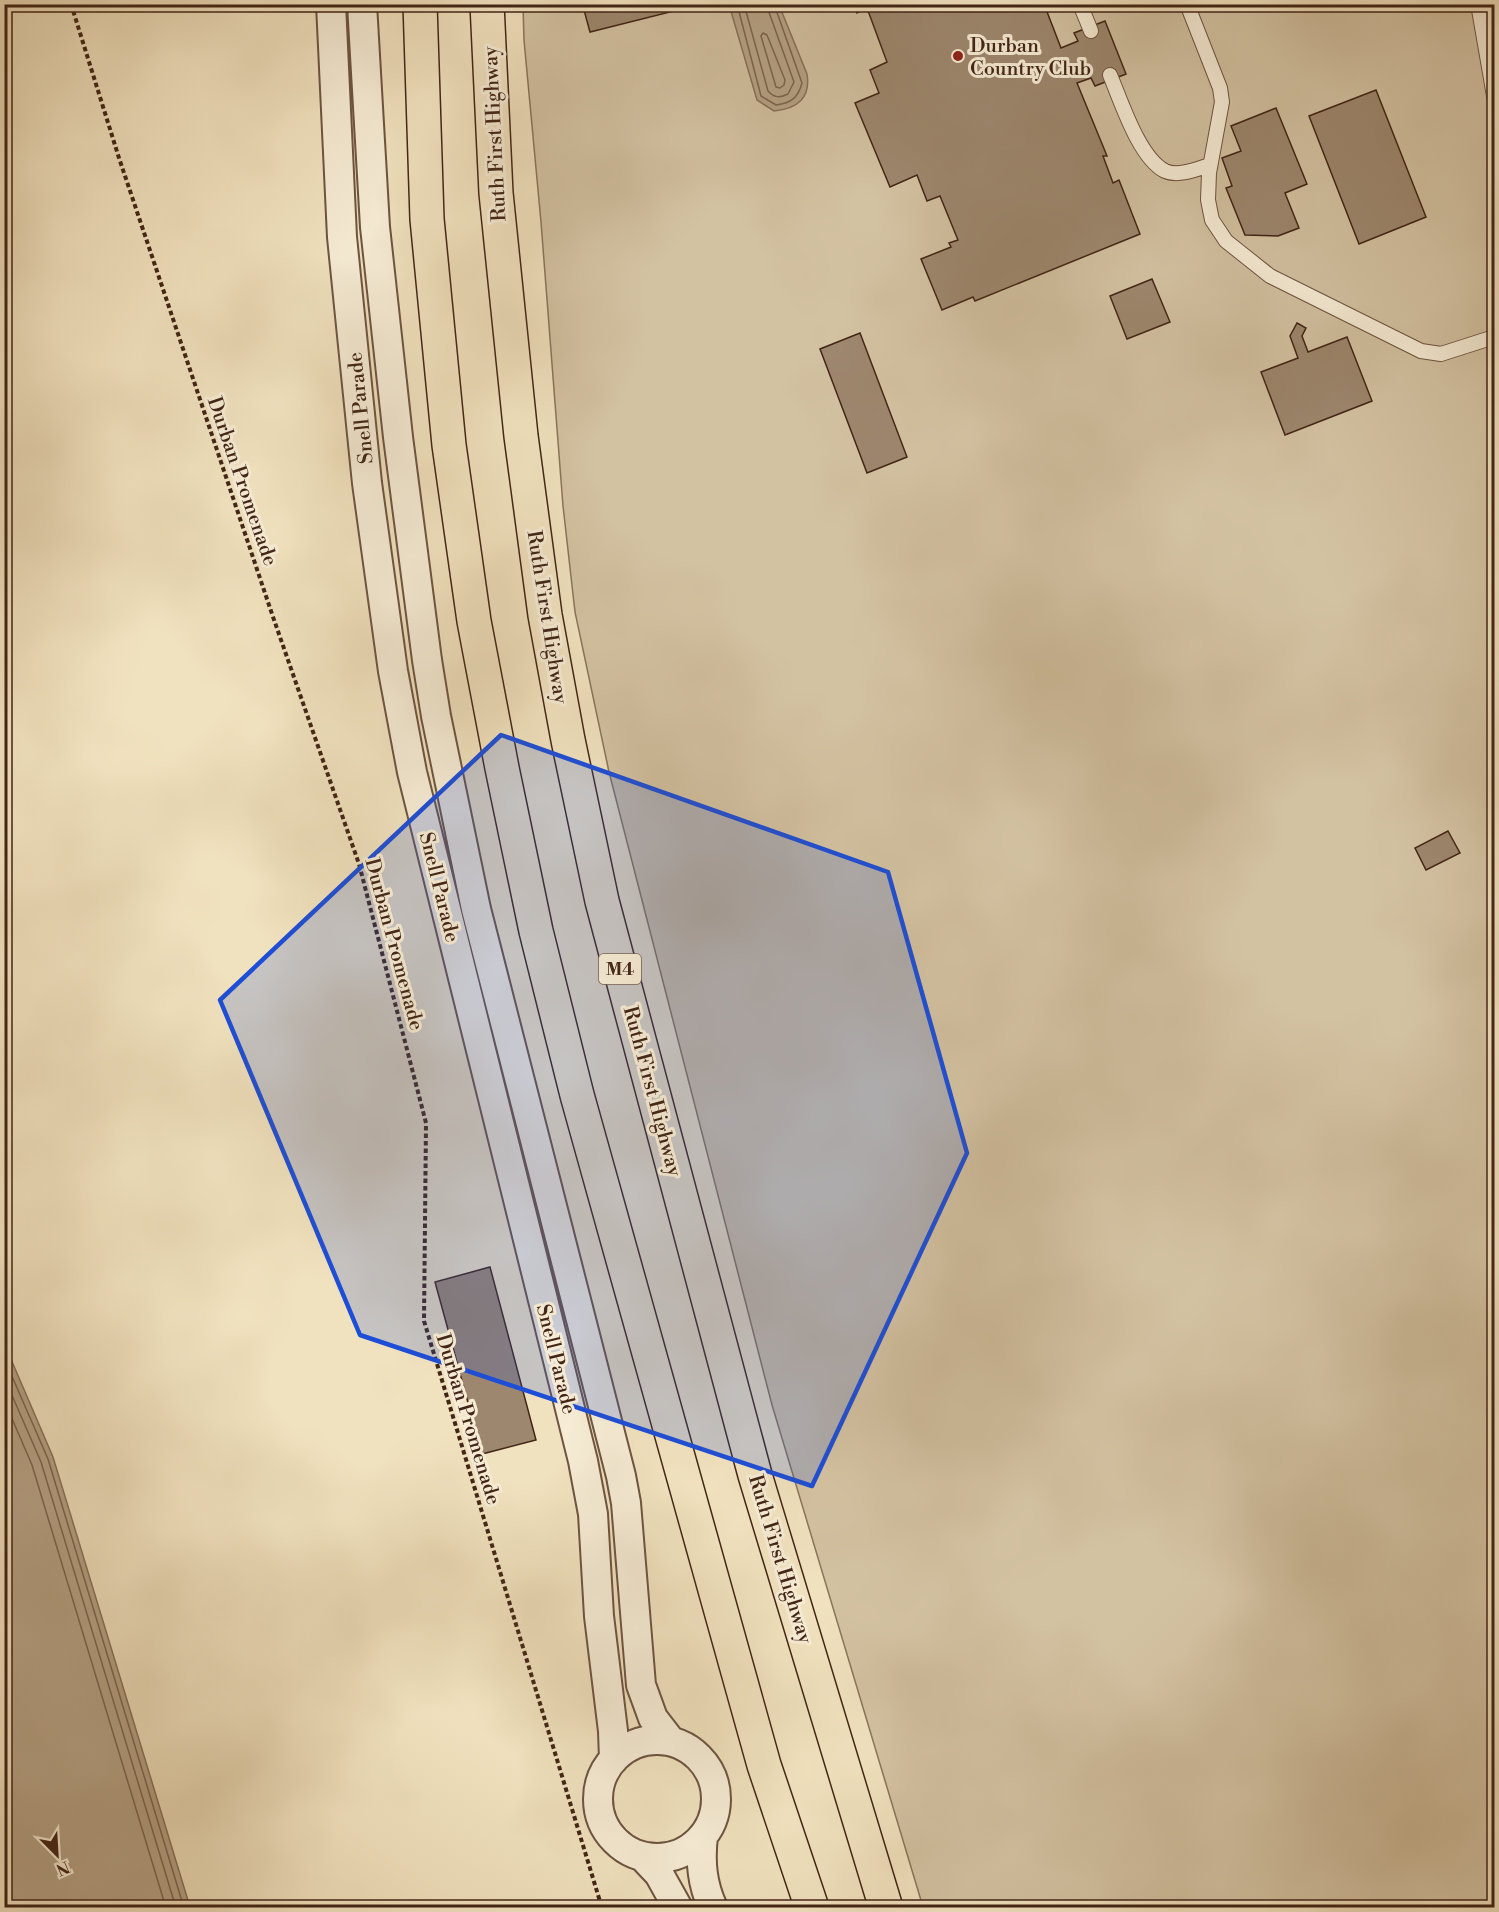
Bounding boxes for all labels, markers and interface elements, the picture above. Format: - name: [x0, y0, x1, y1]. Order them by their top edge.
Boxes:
- place label: Durban Country Club: [970, 34, 1091, 82]
- street label: Ruth First Highway: [478, 45, 513, 222]
- marker: Durban Country Club: [951, 49, 965, 63]
- street label: Snell Parade: [343, 351, 380, 465]
- street label: Durban Promenade: [201, 394, 282, 569]
- street label: Ruth First Highway: [520, 529, 573, 706]
- street label: Snell Parade: [413, 830, 464, 945]
- street label: Durban Promenade: [359, 855, 429, 1033]
- road number: M4: [599, 954, 641, 984]
- street label: Ruth First Highway: [617, 1004, 686, 1180]
- street label: Snell Parade: [530, 1302, 581, 1417]
- street label: Durban Promenade: [430, 1331, 505, 1508]
- street label: Ruth First Highway: [742, 1472, 817, 1647]
- north arrow: [27, 1825, 87, 1885]
- text: N: [53, 1856, 73, 1880]

